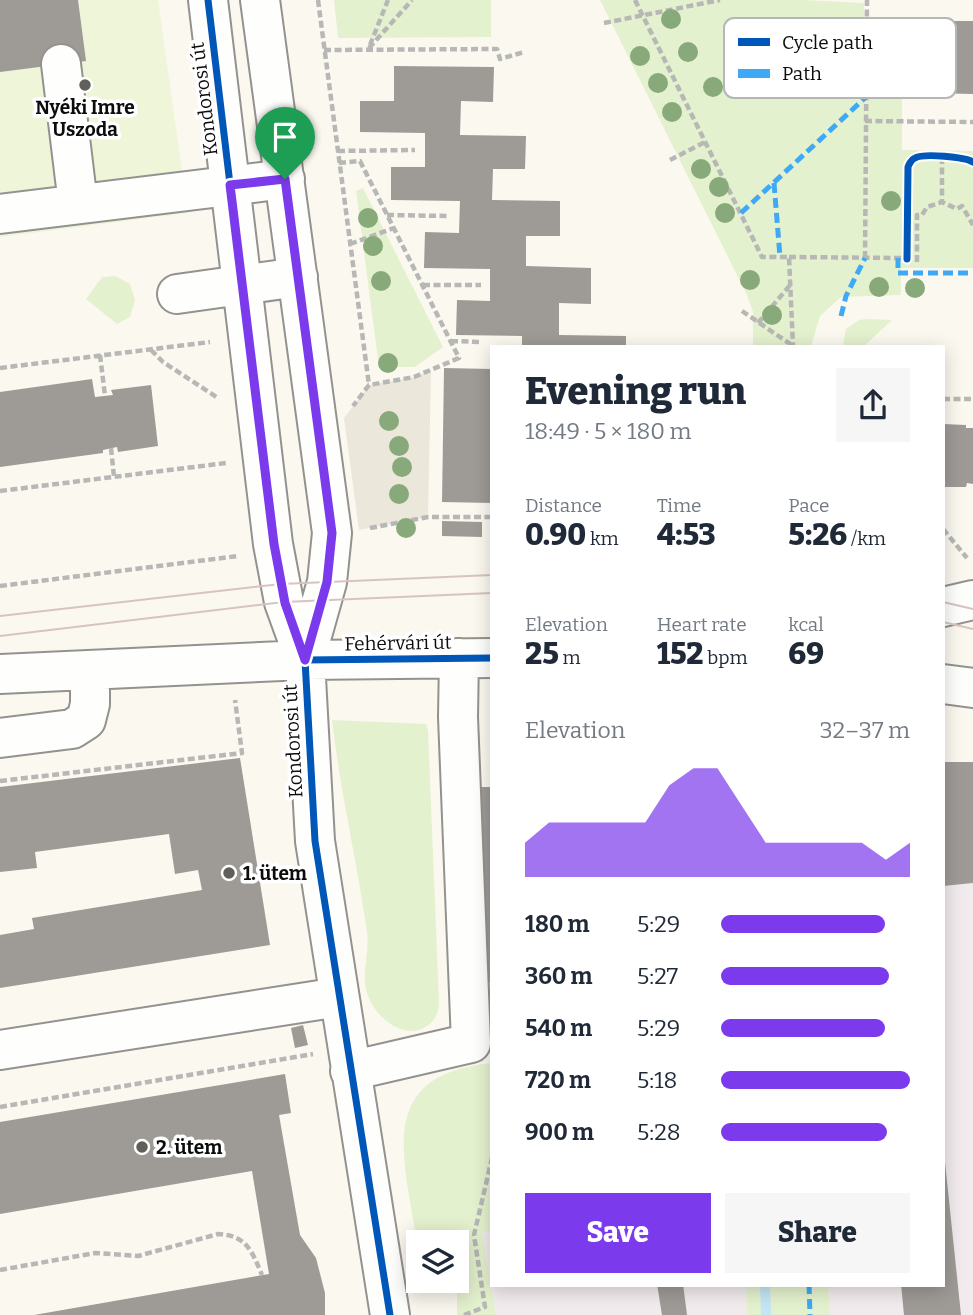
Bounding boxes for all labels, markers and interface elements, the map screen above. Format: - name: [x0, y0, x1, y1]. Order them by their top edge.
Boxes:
- legend: [724, 18, 956, 98]
- text: Cycle path: [782, 31, 873, 54]
- street label: Kondorosi út: [186, 41, 222, 157]
- text: Path: [782, 62, 822, 85]
- marker: Nyéki Imre Uszoda: [77, 77, 93, 93]
- place label: Nyéki Imre Uszoda: [35, 96, 135, 141]
- pin: [255, 107, 315, 179]
- icon: arrive: [266, 118, 304, 156]
- text: Evening run: [525, 368, 746, 414]
- button: share: [836, 368, 910, 442]
- text: 18:49 · 5 × 180 m: [525, 417, 692, 445]
- text: Distance: [525, 494, 602, 517]
- text: Time: [657, 494, 702, 517]
- text: Pace: [788, 494, 829, 517]
- text: 0.90: [525, 517, 586, 553]
- text: 4:53: [657, 517, 716, 553]
- text: 5:26: [788, 517, 847, 553]
- text: km: [586, 527, 619, 550]
- text: /km: [847, 527, 886, 550]
- text: Elevation: [525, 613, 608, 636]
- text: Heart rate: [657, 613, 747, 636]
- text: kcal: [788, 613, 824, 636]
- street label: Fehérvári út: [344, 631, 452, 655]
- text: 25: [525, 636, 559, 672]
- text: 152: [657, 636, 703, 672]
- text: 69: [788, 636, 824, 672]
- text: m: [559, 646, 581, 669]
- text: bpm: [703, 646, 748, 669]
- street label: Kondorosi út: [279, 683, 307, 798]
- text: Elevation: [525, 716, 625, 744]
- text: 32–37 m: [819, 716, 910, 744]
- place label: 1. ütem: [243, 862, 307, 885]
- marker: 1. ütem: [221, 865, 237, 881]
- text: 180 m: [525, 910, 589, 938]
- text: 5:29: [637, 910, 680, 938]
- text: 360 m: [525, 962, 593, 990]
- text: 5:27: [637, 962, 678, 990]
- text: 540 m: [525, 1014, 592, 1042]
- text: 5:29: [637, 1014, 680, 1042]
- text: 720 m: [525, 1066, 591, 1094]
- text: 5:18: [637, 1066, 677, 1094]
- text: 900 m: [525, 1118, 594, 1146]
- text: 5:28: [637, 1118, 680, 1146]
- place label: 2. ütem: [156, 1136, 222, 1159]
- marker: 2. ütem: [134, 1139, 150, 1155]
- button: Save: [525, 1193, 711, 1273]
- button: Share: [725, 1193, 910, 1273]
- map controls: [406, 1230, 469, 1293]
- button: layers: [406, 1230, 469, 1293]

